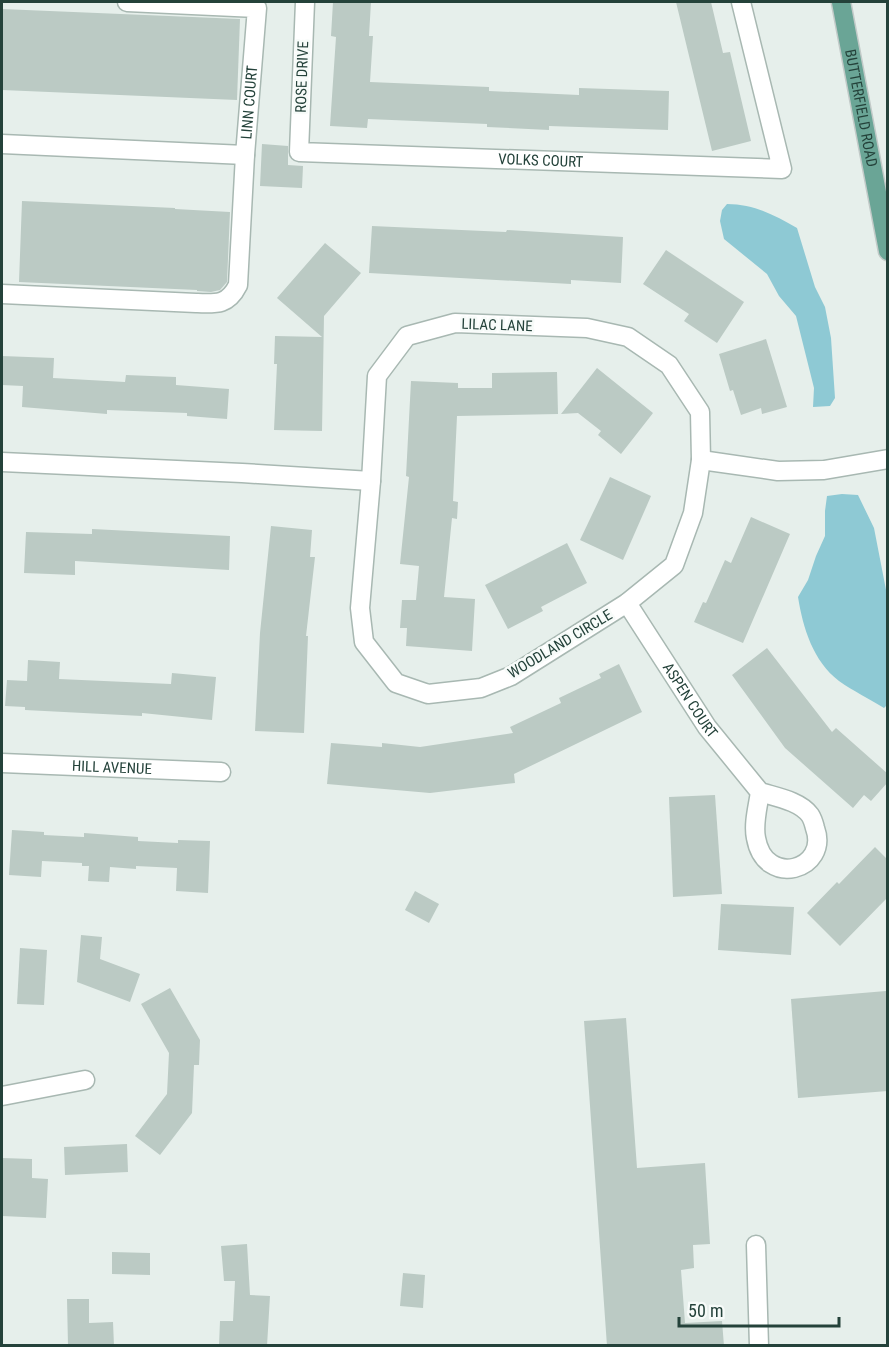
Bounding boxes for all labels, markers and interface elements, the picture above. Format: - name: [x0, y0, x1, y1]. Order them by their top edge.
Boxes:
- street label: ROSE DRIVE: [292, 41, 312, 113]
- street label: BUTTERFIELD ROAD: [841, 48, 881, 169]
- street label: LINN COURT: [237, 65, 261, 140]
- street label: VOLKS COURT: [498, 150, 584, 171]
- street label: LILAC LANE: [461, 315, 533, 335]
- street label: WOODLAND CIRCLE: [505, 606, 615, 682]
- street label: ASPEN COURT: [659, 659, 721, 742]
- street label: HILL AVENUE: [72, 757, 152, 778]
- scale bar: [679, 1290, 840, 1328]
- text: 50 m: [688, 1300, 723, 1321]

